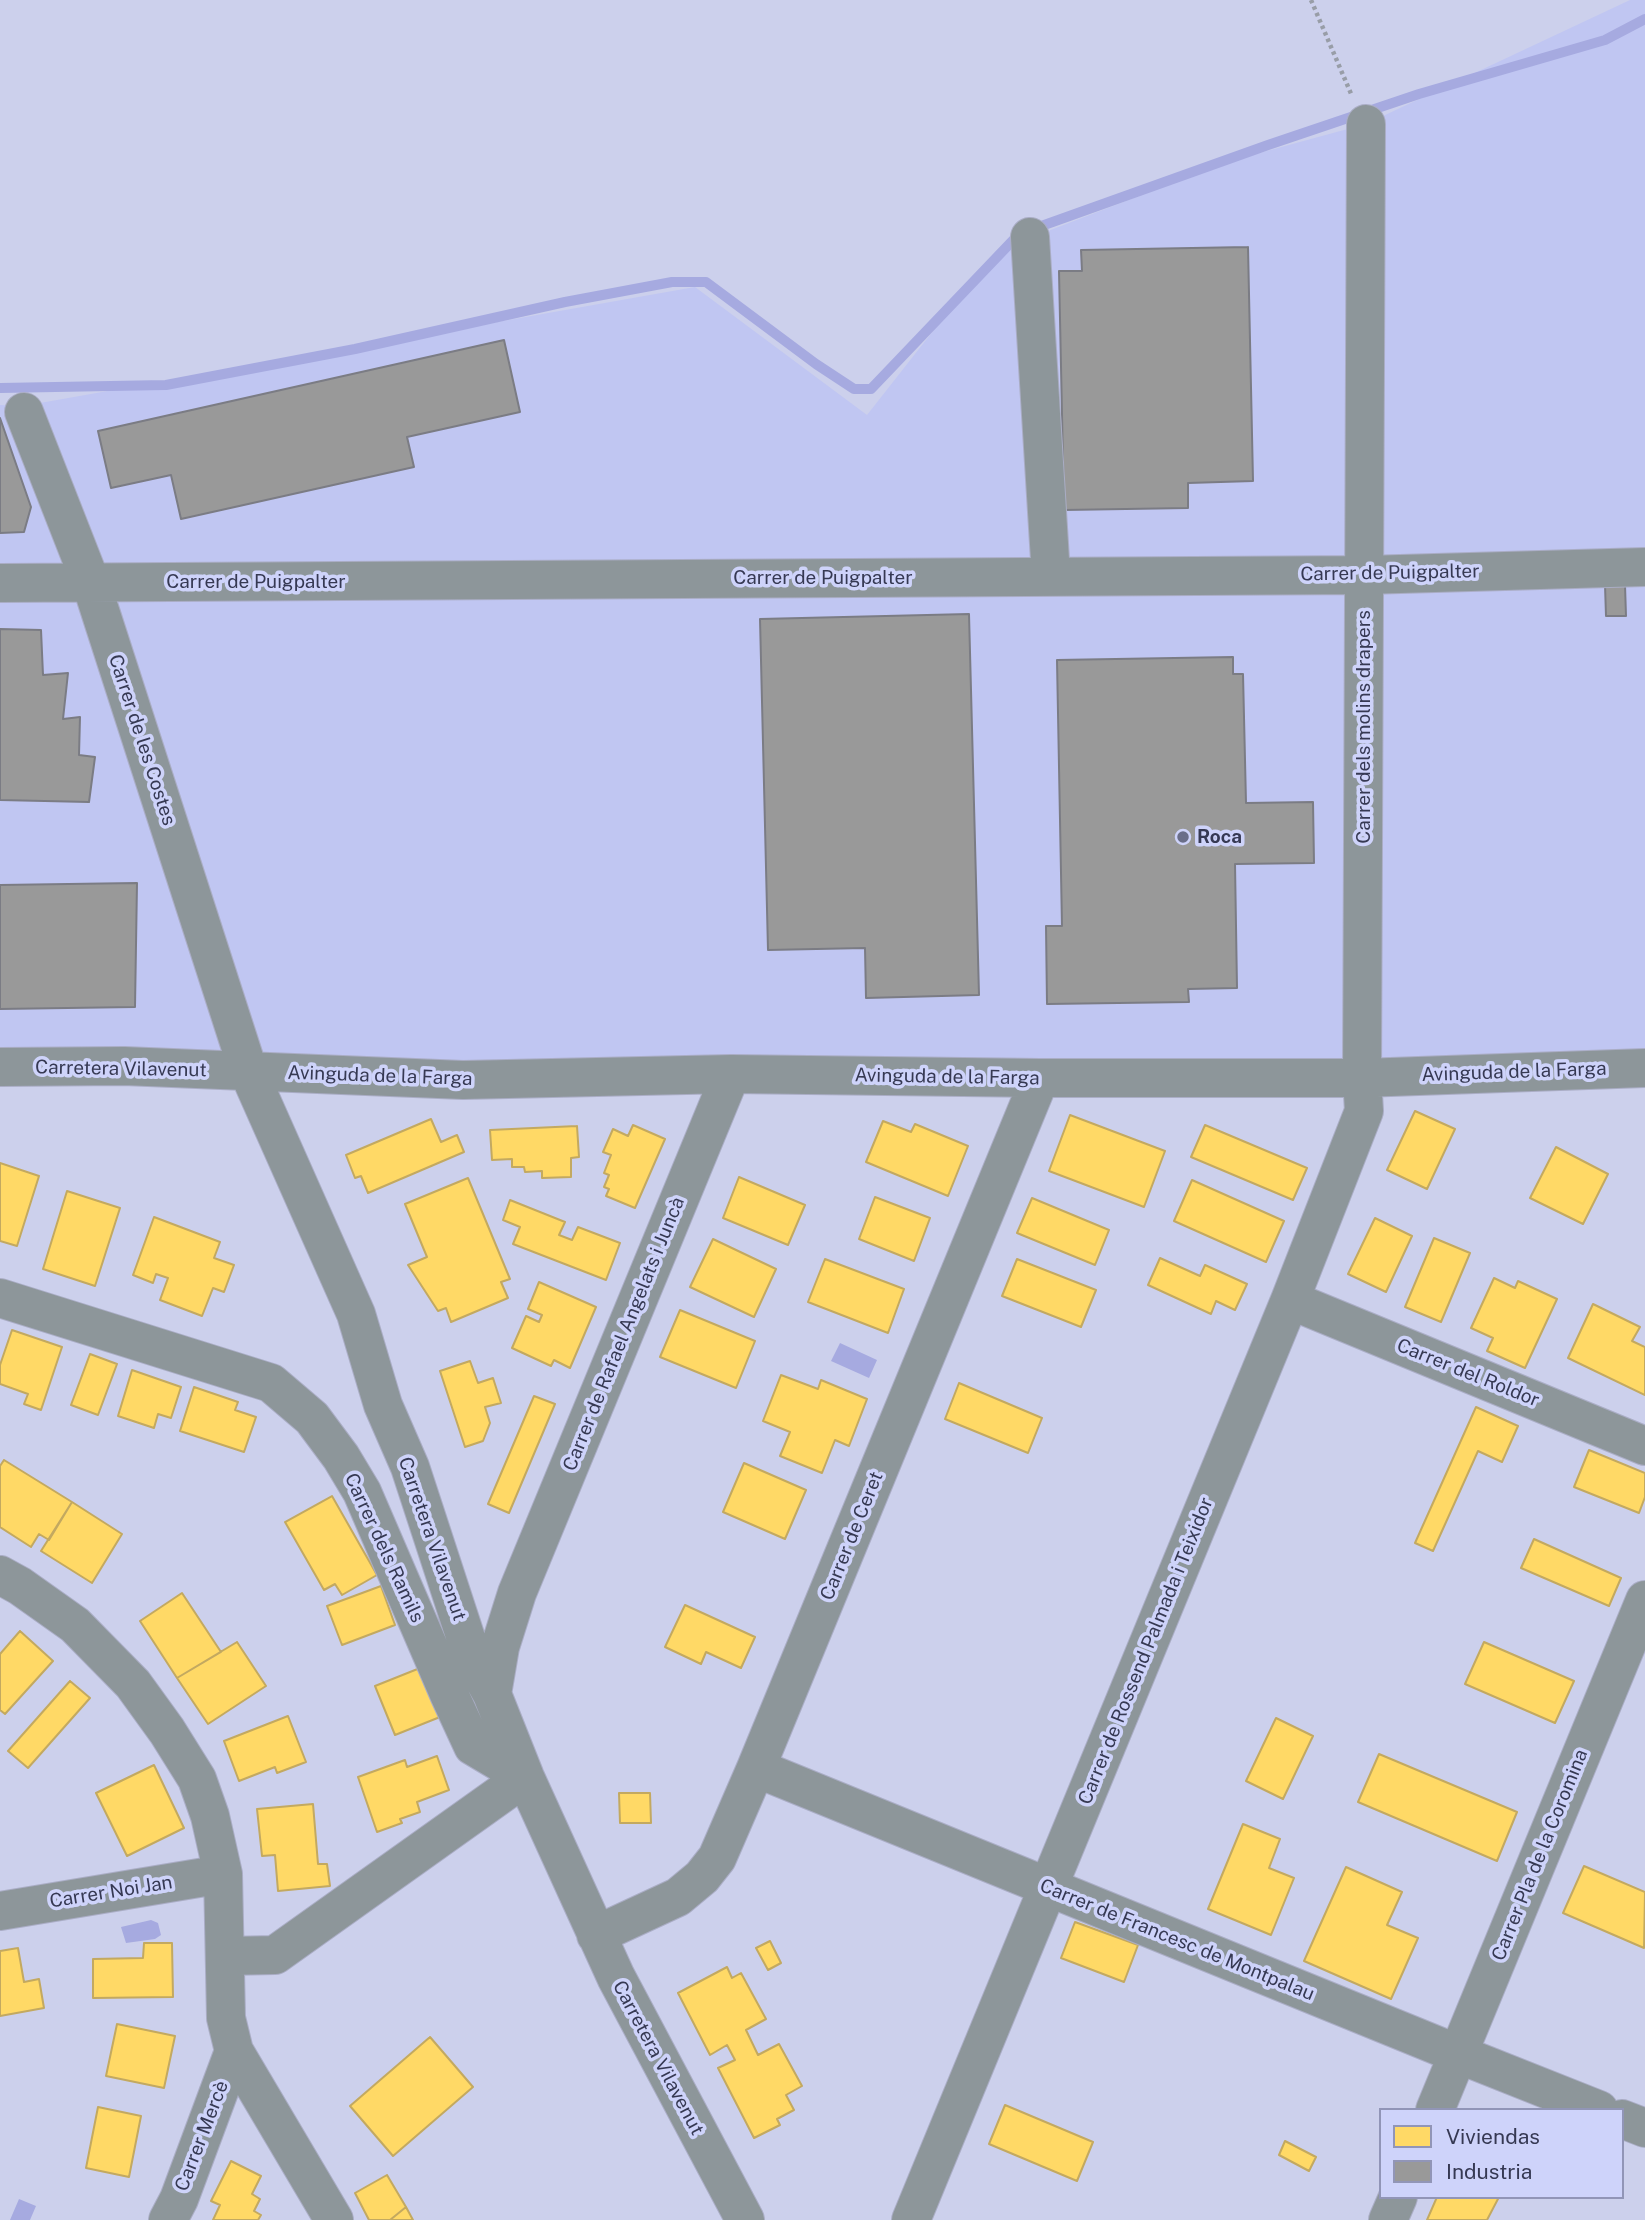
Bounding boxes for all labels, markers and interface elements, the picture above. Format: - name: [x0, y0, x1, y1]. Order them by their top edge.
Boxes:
- street label: Carrer de Puigpalter: [1300, 560, 1480, 586]
- street label: Carrer de Puigpalter: [733, 567, 913, 589]
- street label: Carrer de Puigpalter: [166, 571, 346, 593]
- street label: Carrer dels molins drapers: [1353, 610, 1375, 844]
- street label: Carrer de les Costes: [104, 652, 180, 828]
- place label: Roca: [1197, 826, 1242, 848]
- marker: Roca: [1175, 829, 1191, 845]
- street label: Carretera Vilavenut: [35, 1056, 207, 1082]
- street label: Avinguda de la Farga: [1421, 1057, 1607, 1087]
- street label: Avinguda de la Farga: [287, 1061, 473, 1091]
- street label: Avinguda de la Farga: [854, 1064, 1040, 1090]
- street label: Carrer de Rafael Angelats i Juncà: [558, 1194, 690, 1474]
- street label: Carrer del Roldor: [1393, 1334, 1543, 1412]
- street label: Carretera Vilavenut: [393, 1454, 471, 1624]
- street label: Carrer de Ceret: [816, 1468, 888, 1604]
- street label: Carrer dels Ramils: [339, 1470, 429, 1626]
- street label: Carrer de Rossend Palmada i Teixidor: [1074, 1494, 1218, 1808]
- street label: Carrer Pla de la Coromina: [1487, 1746, 1593, 1964]
- street label: Carrer Noi Jan: [48, 1871, 174, 1913]
- street label: Carrer de Francesc de Montpalau: [1036, 1874, 1318, 2006]
- street label: Carretera Vilavenut: [608, 1977, 708, 2139]
- street label: Carrer Mercè: [170, 2077, 234, 2195]
- legend: [1379, 2108, 1624, 2199]
- text: Viviendas: [1446, 2124, 1540, 2149]
- text: Industria: [1446, 2159, 1532, 2184]

